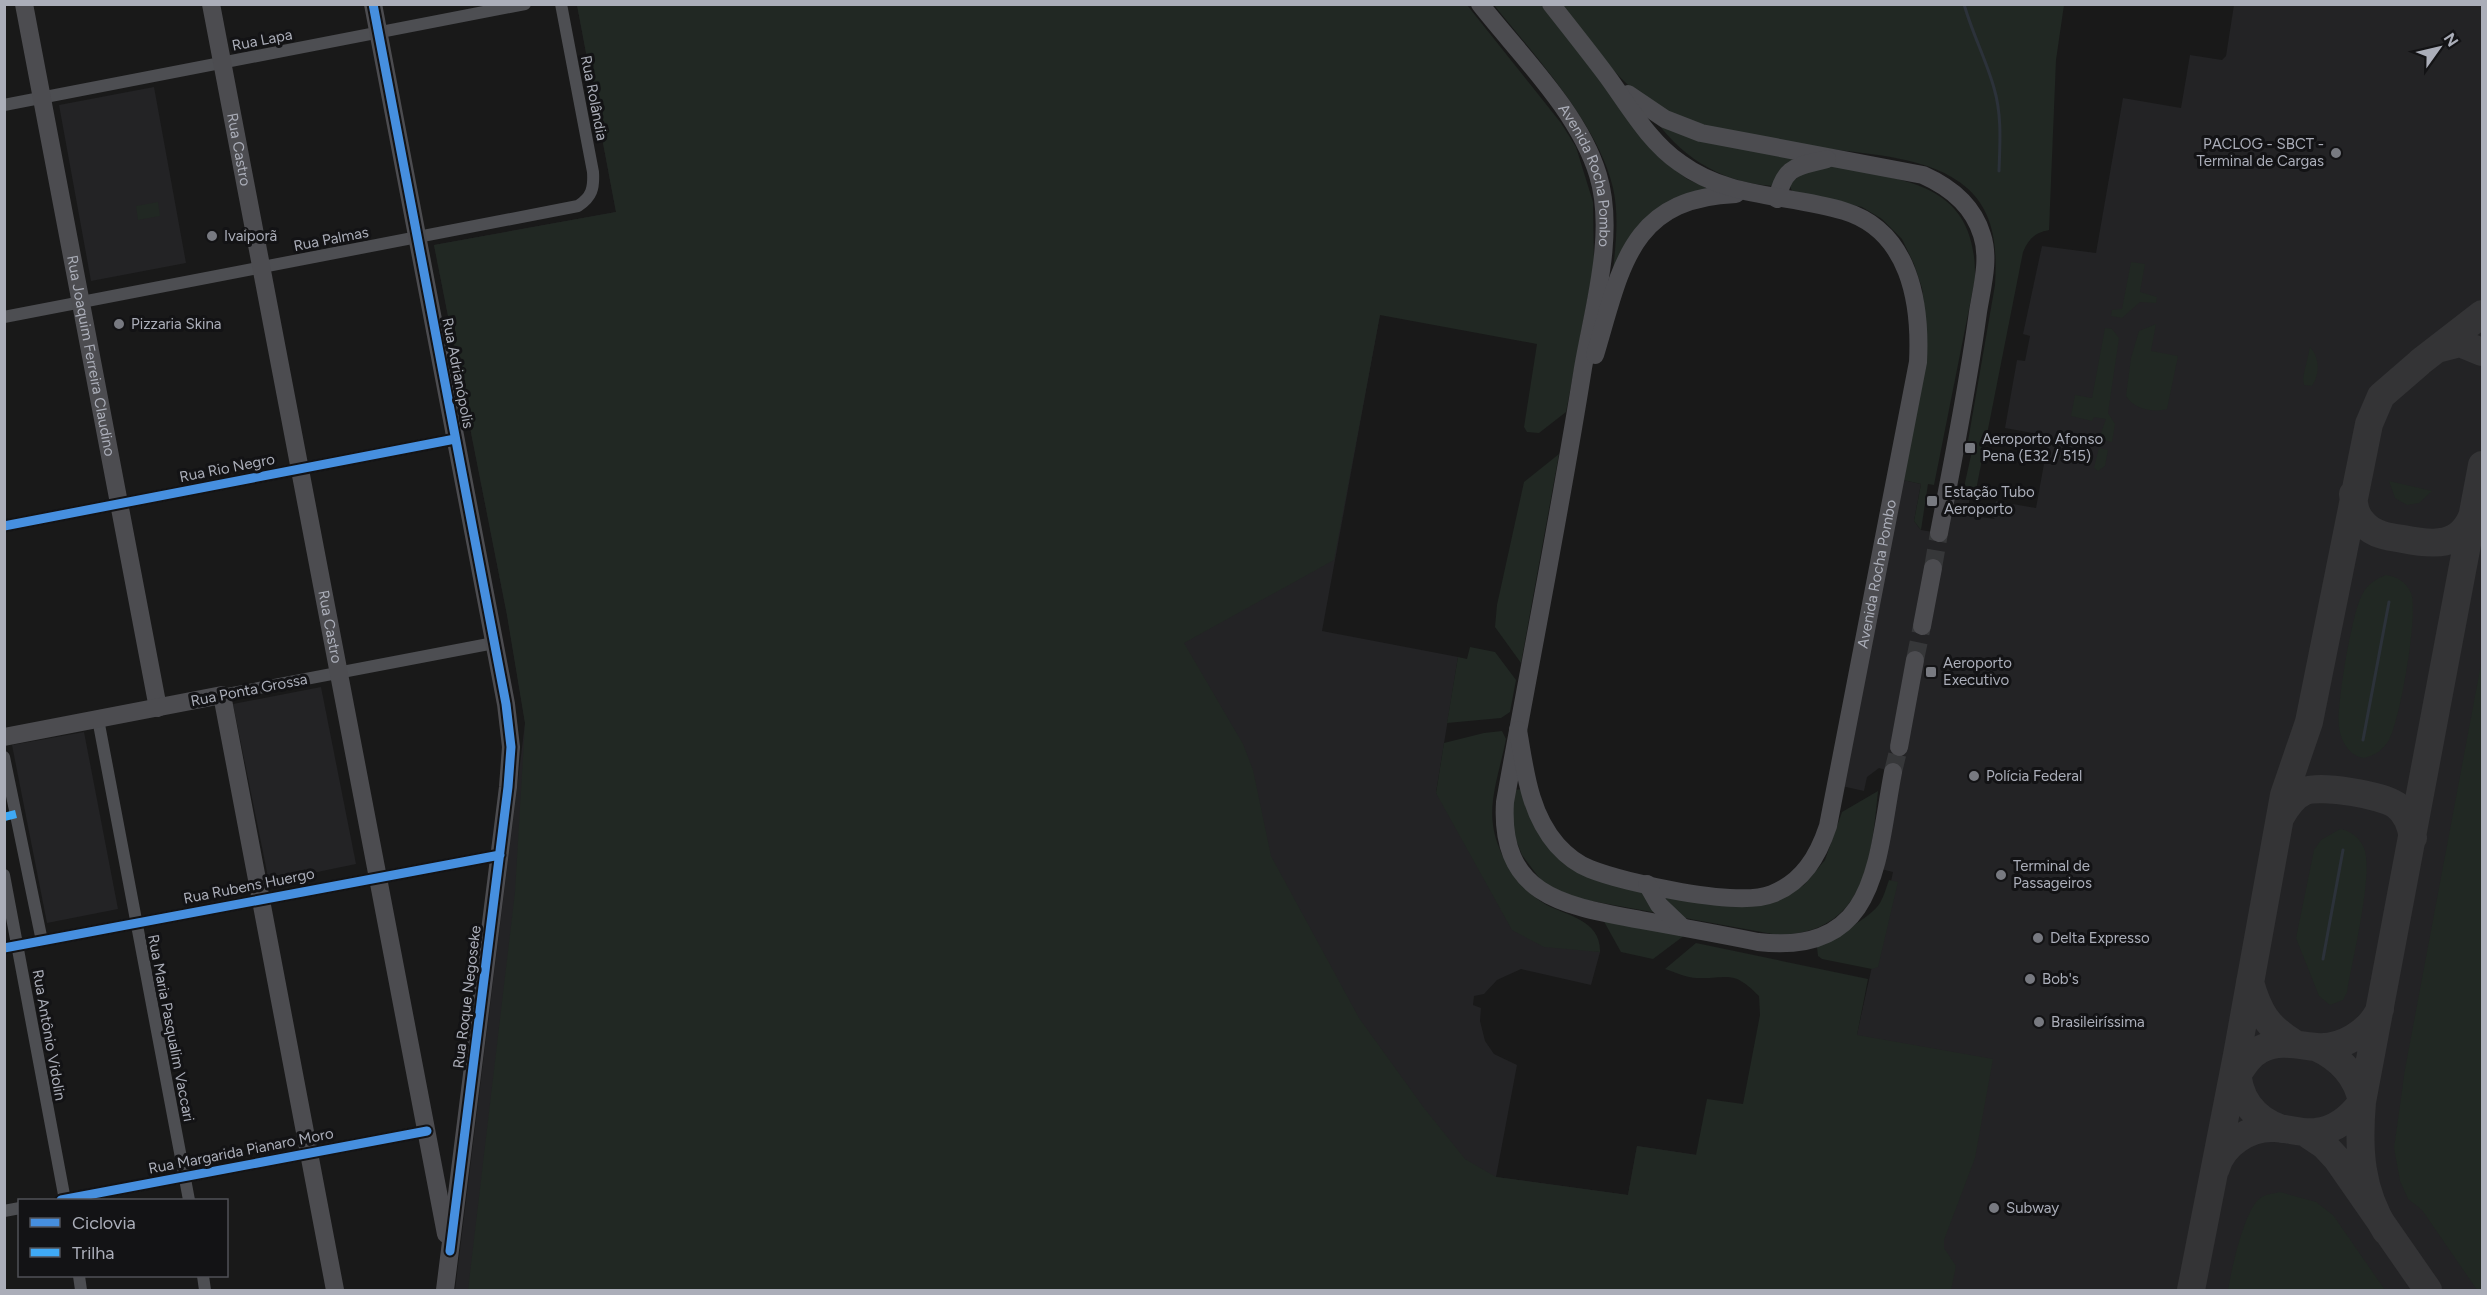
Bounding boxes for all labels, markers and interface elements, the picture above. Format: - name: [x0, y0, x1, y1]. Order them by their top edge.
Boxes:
- north arrow: [2409, 18, 2469, 78]
- street label: Rua Lapa: [230, 25, 294, 55]
- text: N: [2440, 29, 2462, 50]
- street label: Rua Rolândia: [577, 54, 611, 142]
- street label: Avenida Rocha Pombo: [1555, 100, 1614, 248]
- street label: Rua Castro: [223, 111, 255, 188]
- place label: PACLOG - SBCT - Terminal de Cargas: [2196, 135, 2324, 170]
- marker: PACLOG - SBCT - Terminal de Cargas: [2329, 146, 2343, 160]
- street label: Rua Palmas: [292, 223, 370, 255]
- place label: Ivaiporã: [224, 227, 277, 245]
- marker: Ivaiporã: [205, 229, 219, 243]
- street label: Rua Joaquim Ferreira Claudino: [63, 254, 119, 458]
- place label: Pizzaria Skina: [131, 315, 221, 333]
- street label: Rua Adrianópolis: [438, 316, 478, 430]
- marker: Pizzaria Skina: [112, 317, 126, 331]
- place label: Aeroporto Afonso Pena (E32 / 515): [1982, 430, 2103, 465]
- marker: Aeroporto Afonso Pena (E32 / 515): [1963, 441, 1977, 455]
- street label: Rua Rio Negro: [178, 450, 276, 486]
- place label: Estação Tubo Aeroporto: [1944, 483, 2035, 518]
- marker: Estação Tubo Aeroporto: [1925, 494, 1939, 508]
- street label: Avenida Rocha Pombo: [1854, 498, 1900, 650]
- street label: Rua Castro: [314, 589, 346, 665]
- place label: Aeroporto Executivo: [1943, 654, 2012, 689]
- marker: Aeroporto Executivo: [1924, 665, 1938, 679]
- street label: Rua Ponta Grossa: [189, 670, 309, 710]
- place label: Polícia Federal: [1986, 767, 2082, 785]
- marker: Polícia Federal: [1967, 769, 1981, 783]
- place label: Terminal de Passageiros: [2013, 857, 2092, 892]
- street label: Rua Rubens Huergo: [182, 864, 316, 908]
- marker: Terminal de Passageiros: [1994, 868, 2008, 882]
- street label: Rua Roque Negoseke: [449, 924, 485, 1070]
- place label: Delta Expresso: [2050, 929, 2150, 947]
- marker: Delta Expresso: [2031, 931, 2045, 945]
- street label: Rua Maria Pasqualim Vaccari: [144, 933, 198, 1123]
- street label: Rua Antônio Vidolin: [29, 968, 69, 1102]
- place label: Bob's: [2042, 970, 2079, 988]
- marker: Bob's: [2023, 972, 2037, 986]
- place label: Brasileiríssima: [2051, 1013, 2145, 1031]
- marker: Brasileiríssima: [2032, 1015, 2046, 1029]
- street label: Rua Margarida Pianaro Moro: [147, 1124, 335, 1178]
- legend: [18, 1199, 228, 1277]
- place label: Subway: [2006, 1199, 2059, 1217]
- marker: Subway: [1987, 1201, 2001, 1215]
- text: Ciclovia: [72, 1212, 136, 1234]
- text: Trilha: [72, 1242, 115, 1264]

